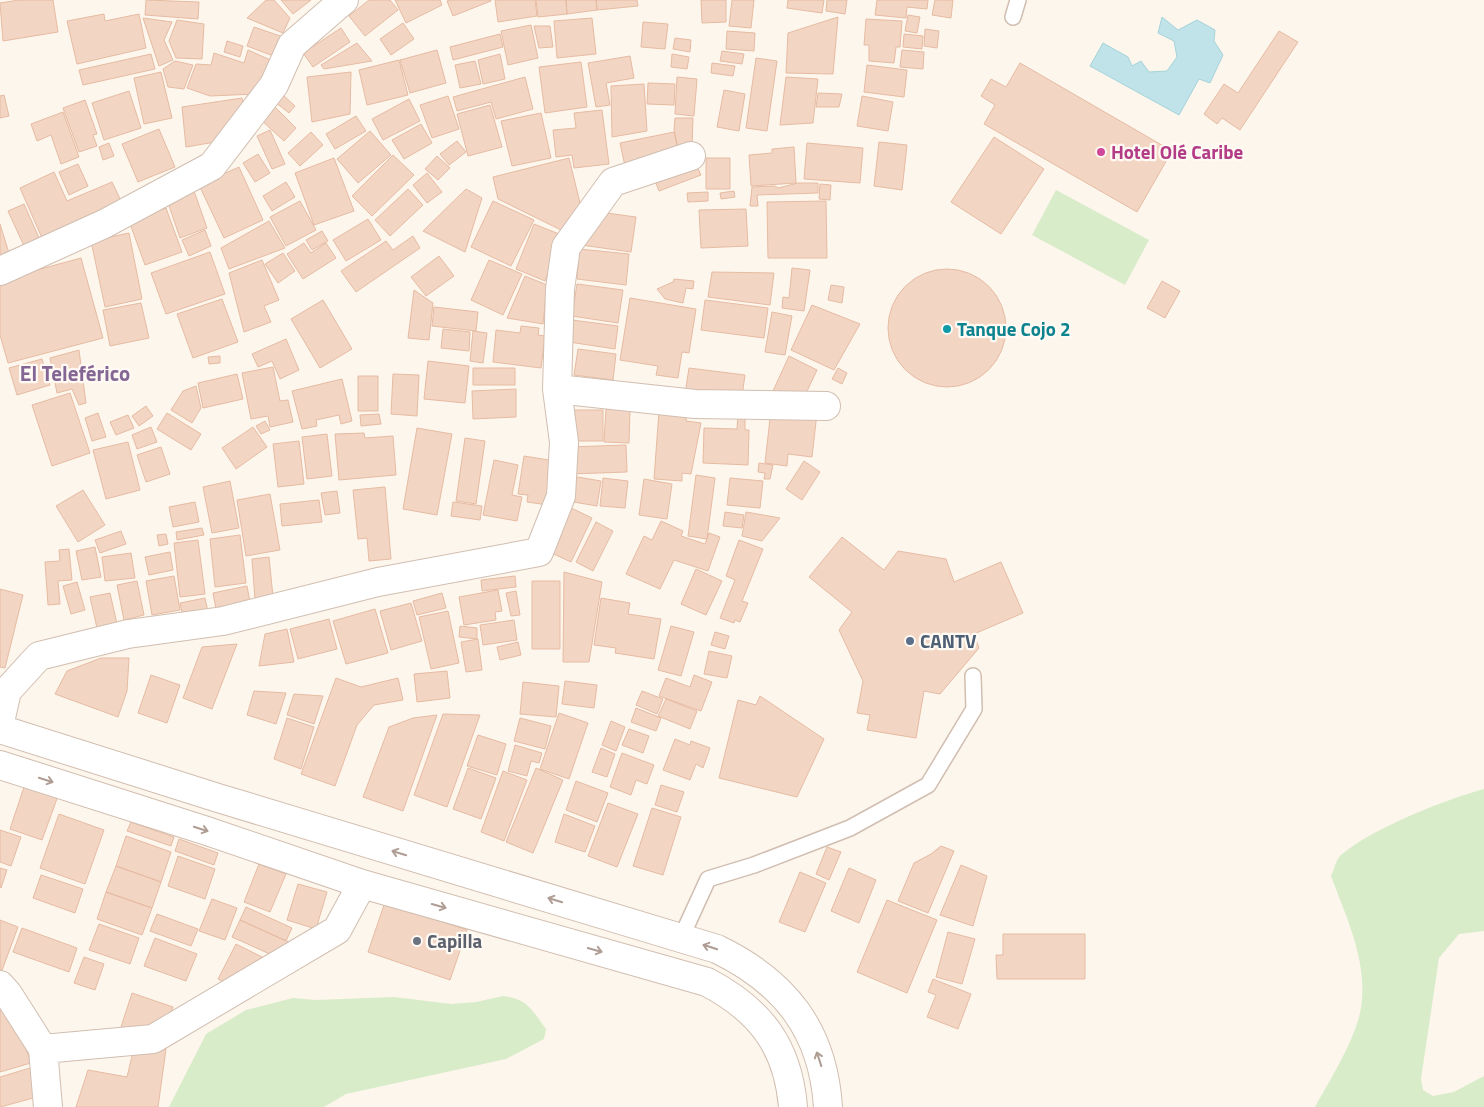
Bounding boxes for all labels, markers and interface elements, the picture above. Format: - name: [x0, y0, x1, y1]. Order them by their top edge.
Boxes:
- place label: Hotel Olé Caribe: [1111, 137, 1243, 166]
- marker: Hotel Olé Caribe: [1095, 146, 1107, 158]
- place label: Tanque Cojo 2: [957, 314, 1071, 343]
- marker: Tanque Cojo 2: [941, 323, 953, 335]
- district label: El Teleférico: [20, 357, 130, 389]
- place label: CANTV: [920, 626, 977, 655]
- marker: CANTV: [904, 635, 916, 647]
- one-way arrow: [38, 775, 54, 785]
- one-way arrow: [193, 825, 209, 834]
- one-way arrow: [392, 847, 408, 857]
- one-way arrow: [547, 894, 563, 904]
- one-way arrow: [431, 901, 447, 911]
- place label: Capilla: [427, 926, 483, 955]
- marker: Capilla: [411, 935, 423, 947]
- one-way arrow: [703, 942, 719, 951]
- one-way arrow: [587, 946, 603, 956]
- one-way arrow: [814, 1051, 824, 1067]

